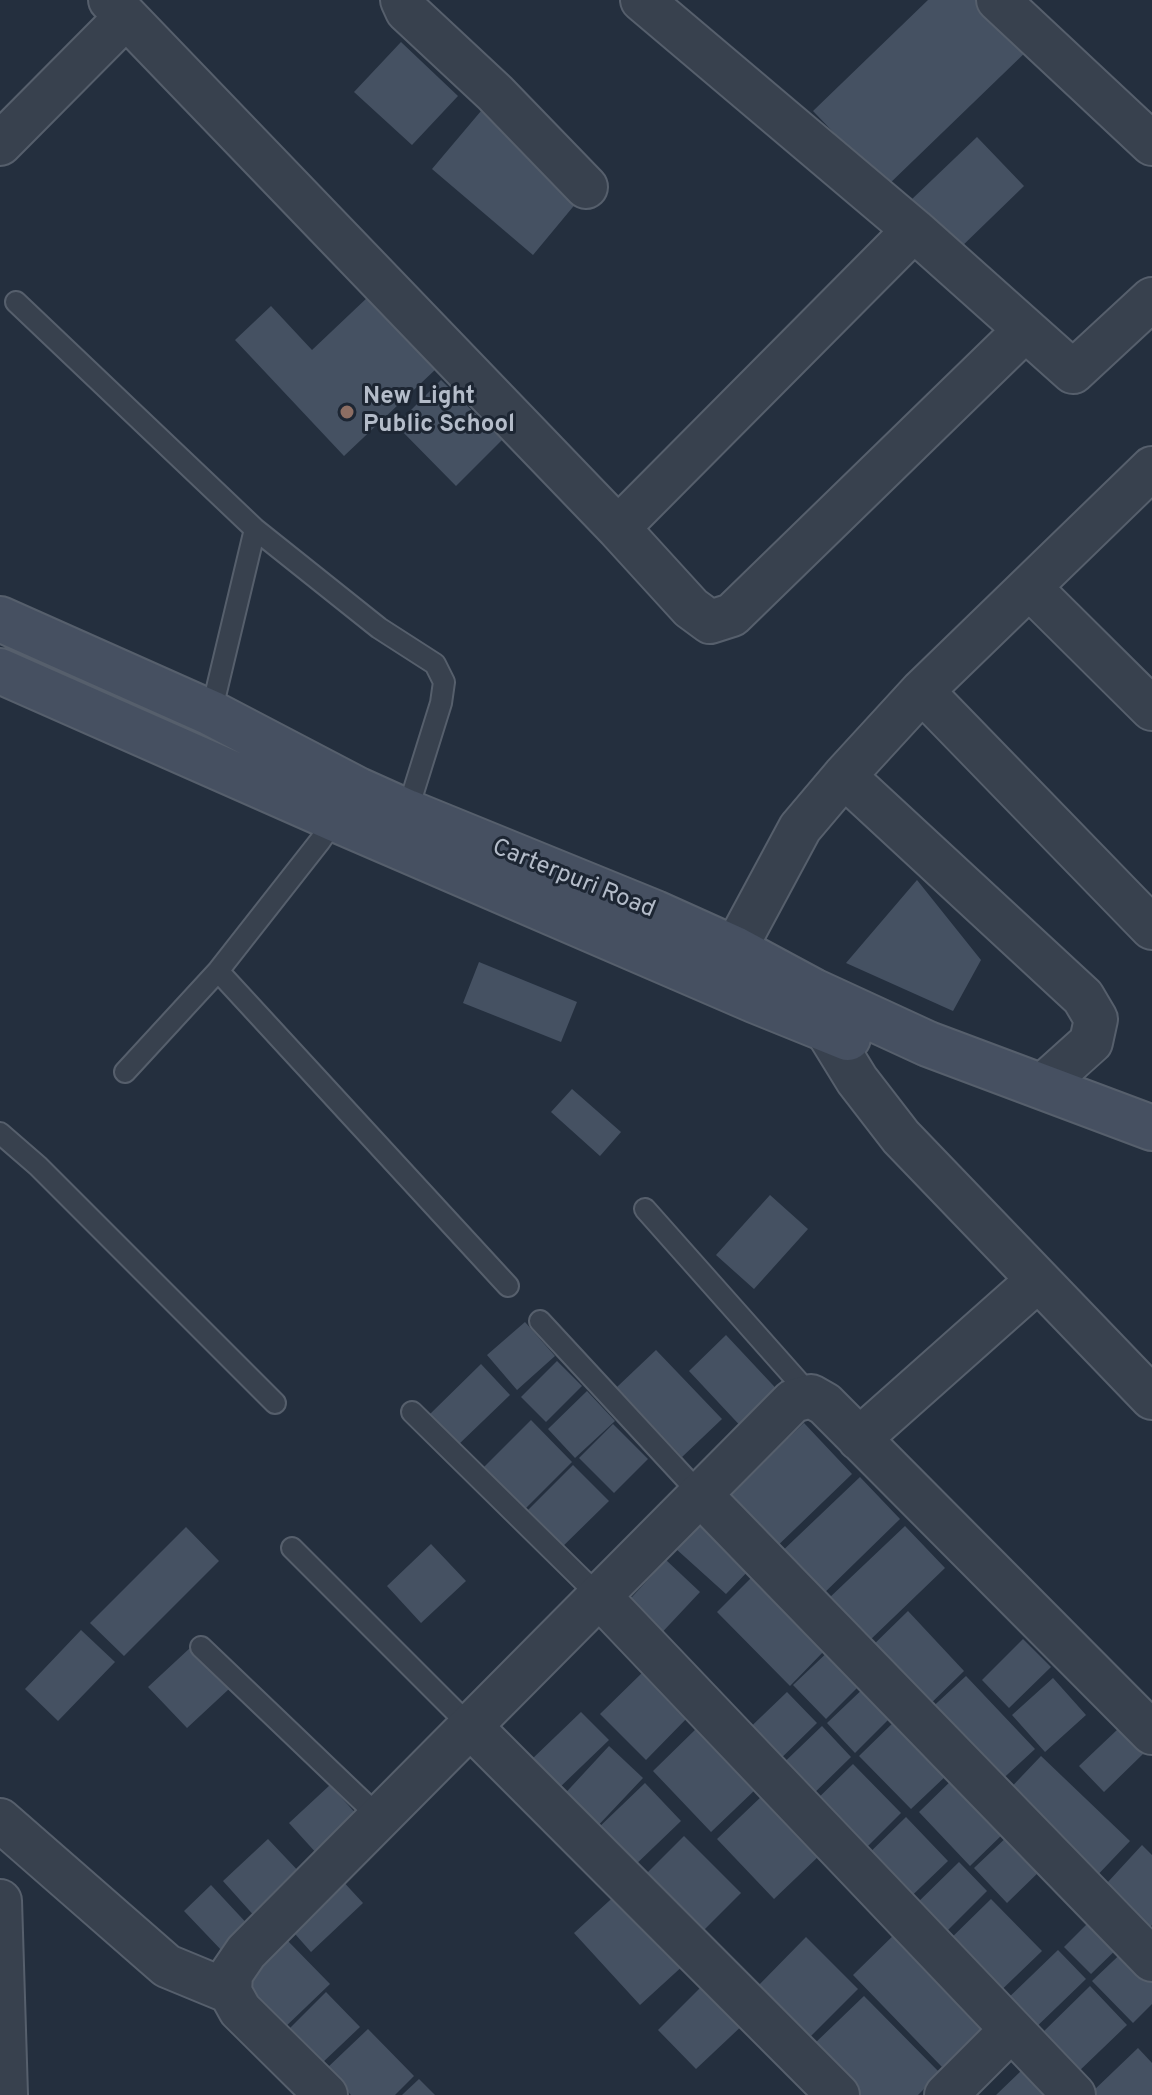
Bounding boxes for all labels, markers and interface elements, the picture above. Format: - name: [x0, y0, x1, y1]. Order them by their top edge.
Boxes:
- place label: New Light Public School: [363, 384, 515, 440]
- marker: New Light Public School: [338, 403, 356, 421]
- street label: Carterpuri Road: [487, 834, 659, 926]

